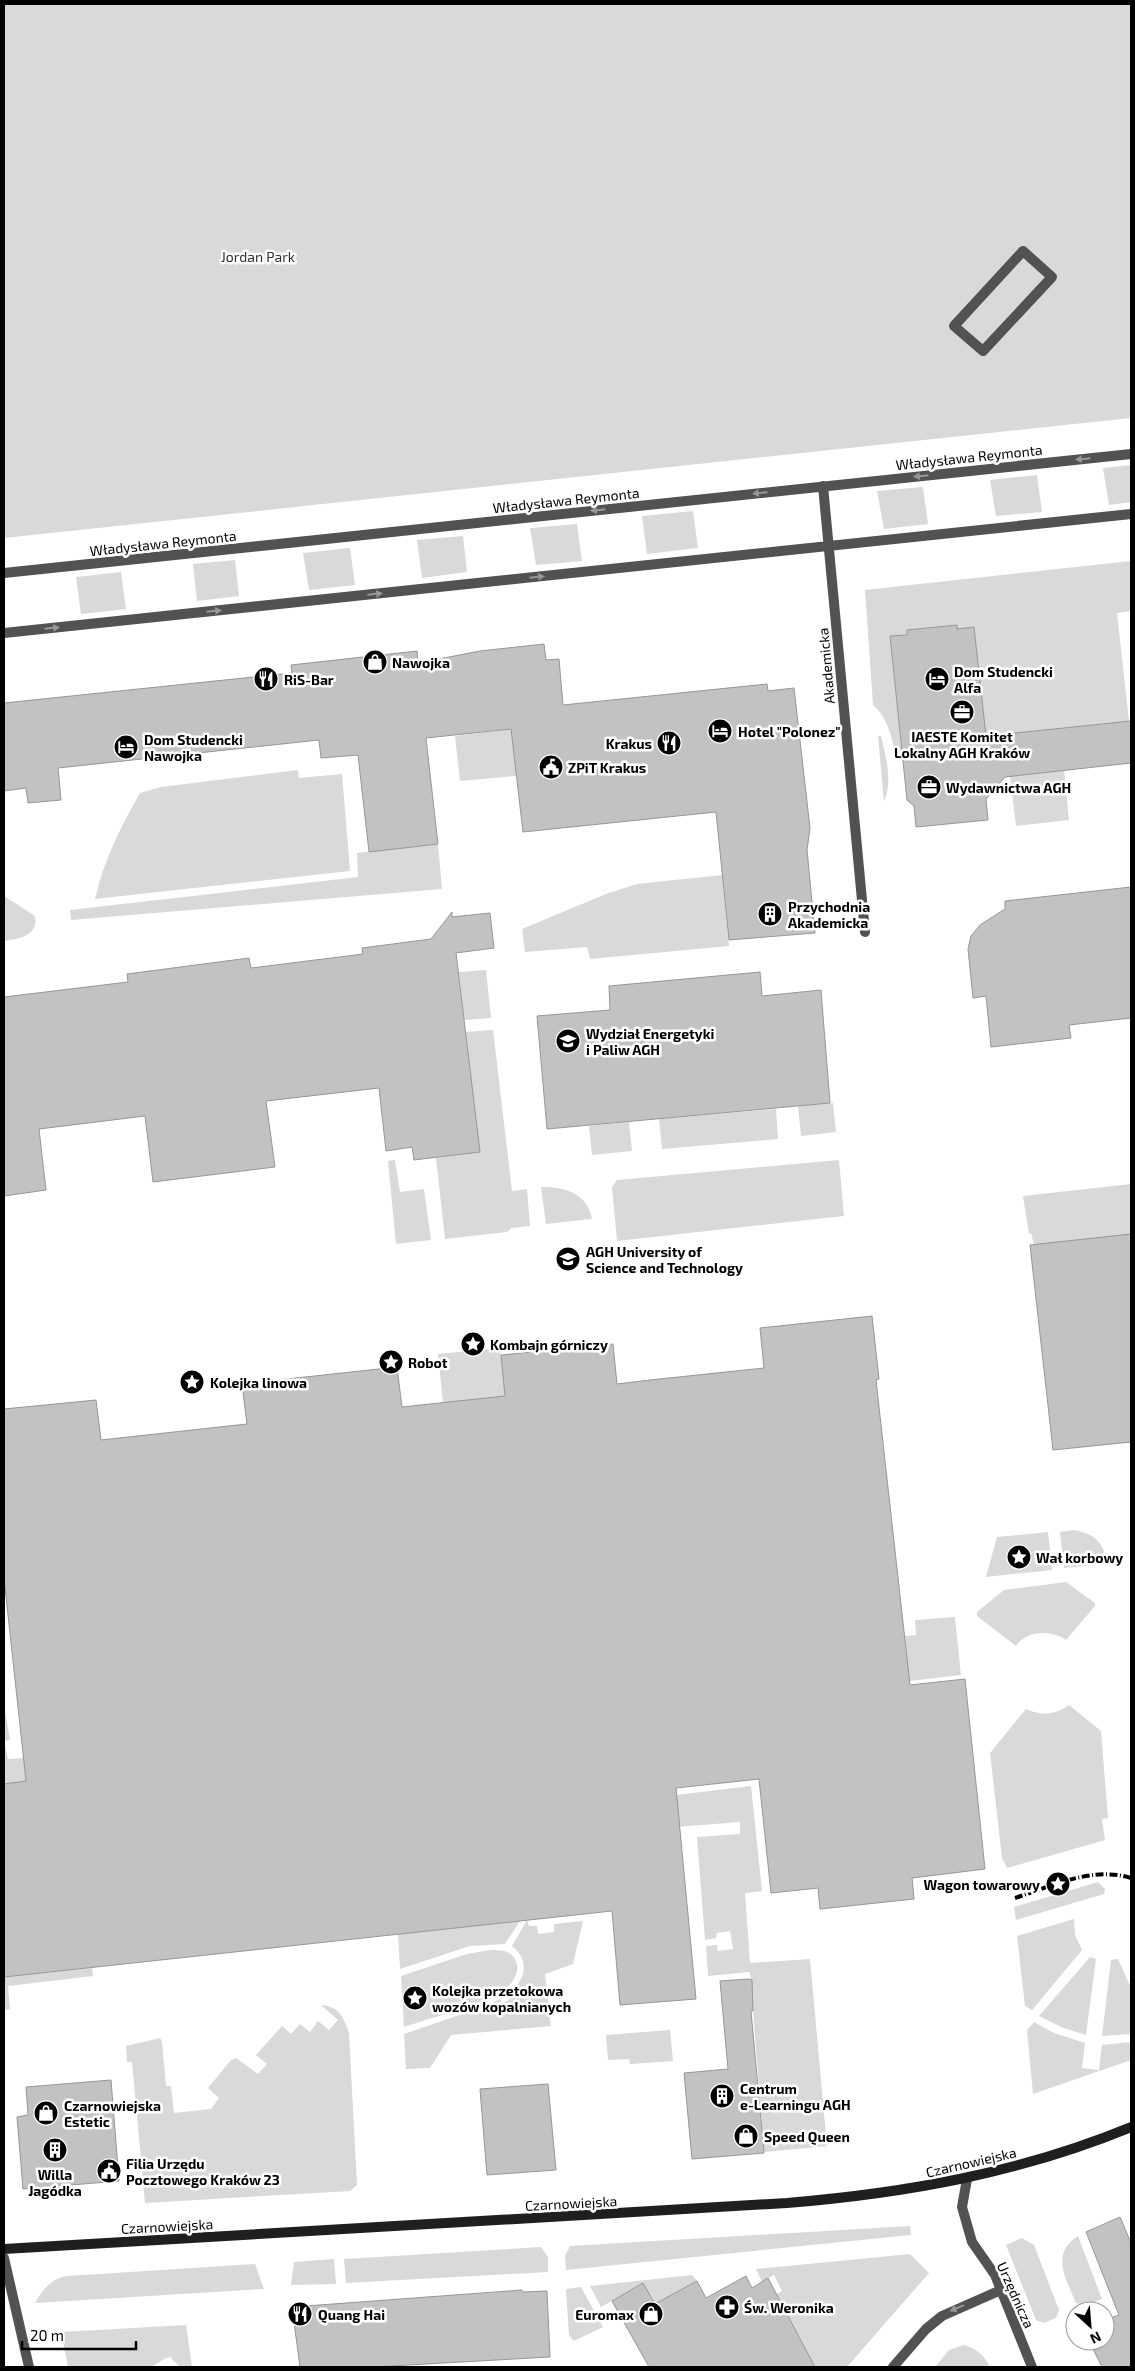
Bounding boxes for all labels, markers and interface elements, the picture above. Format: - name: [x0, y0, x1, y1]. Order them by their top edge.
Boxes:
- park label: Jordan Park: [221, 248, 295, 265]
- street label: Władysława Reymonta: [895, 441, 1043, 473]
- one-way arrow: [1074, 455, 1090, 463]
- one-way arrow: [913, 472, 929, 480]
- street label: Władysława Reymonta: [492, 484, 640, 516]
- one-way arrow: [751, 489, 767, 497]
- one-way arrow: [590, 506, 606, 514]
- street label: Władysława Reymonta: [89, 527, 237, 559]
- one-way arrow: [529, 573, 545, 581]
- one-way arrow: [368, 590, 384, 598]
- one-way arrow: [206, 607, 222, 615]
- one-way arrow: [45, 624, 61, 632]
- street label: Akademicka: [814, 627, 838, 705]
- shop icon: Nawojka: [362, 649, 388, 675]
- place label: Nawojka: [392, 654, 450, 671]
- place label: Dom Studencki Alfa: [954, 663, 1053, 696]
- restaurant icon: RiS-Bar: [253, 666, 279, 692]
- hotel icon: Dom Studencki Alfa: [924, 666, 950, 692]
- place label: RiS-Bar: [284, 671, 334, 688]
- office icon: IAESTE Komitet Lokalny AGH Kraków: [949, 699, 975, 725]
- hotel icon: Hotel "Polonez": [707, 718, 733, 744]
- place label: Hotel "Polonez": [738, 723, 841, 740]
- place label: IAESTE Komitet Lokalny AGH Kraków: [894, 728, 1030, 761]
- restaurant icon: Krakus: [656, 730, 682, 756]
- place label: Dom Studencki Nawojka: [144, 731, 243, 764]
- hotel icon: Dom Studencki Nawojka: [113, 734, 139, 760]
- place label: Krakus: [606, 735, 652, 752]
- public building icon: ZPiT Krakus: [538, 754, 564, 780]
- place label: ZPiT Krakus: [568, 759, 646, 776]
- office icon: Wydawnictwa AGH: [916, 774, 942, 800]
- place label: Wydawnictwa AGH: [946, 779, 1071, 796]
- place label: Przychodnia Akademicka: [788, 898, 870, 931]
- building icon: Przychodnia Akademicka: [757, 901, 783, 927]
- place label: Wydział Energetyki i Paliw AGH: [586, 1025, 714, 1058]
- school or university icon: Wydział Energetyki i Paliw AGH: [555, 1028, 581, 1054]
- place label: AGH University of Science and Technology: [586, 1243, 743, 1276]
- school or university icon: AGH University of Science and Technology: [555, 1246, 581, 1272]
- place icon: Kombajn górniczy: [460, 1331, 486, 1357]
- place label: Kombajn górniczy: [490, 1336, 608, 1353]
- place icon: Robot: [378, 1349, 404, 1375]
- place label: Robot: [408, 1354, 448, 1371]
- place icon: Kolejka linowa: [179, 1369, 205, 1395]
- place label: Kolejka linowa: [210, 1374, 307, 1391]
- place icon: Wał korbowy: [1006, 1544, 1032, 1570]
- place label: Wał korbowy: [1036, 1549, 1123, 1566]
- place icon: Wagon towarowy: [1045, 1871, 1071, 1897]
- place label: Wagon towarowy: [923, 1876, 1040, 1893]
- place label: Kolejka przetokowa wozów kopalnianych: [432, 1982, 571, 2015]
- place icon: Kolejka przetokowa wozów kopalnianych: [402, 1985, 428, 2011]
- place label: Centrum e-Learningu AGH: [740, 2080, 851, 2113]
- building icon: Centrum e-Learningu AGH: [709, 2083, 735, 2109]
- place label: Czarnowiejska Estetic: [64, 2097, 161, 2130]
- shop icon: Czarnowiejska Estetic: [33, 2100, 59, 2126]
- shop icon: Speed Queen: [733, 2123, 759, 2149]
- place label: Speed Queen: [764, 2128, 850, 2146]
- building icon: Willa Jagódka: [42, 2137, 68, 2163]
- street label: Czarnowiejska: [924, 2143, 1018, 2181]
- place label: Filia Urzędu Pocztowego Kraków 23: [126, 2155, 280, 2188]
- public building icon: Filia Urzędu Pocztowego Kraków 23: [96, 2158, 122, 2184]
- place label: Willa Jagódka: [28, 2166, 82, 2199]
- street label: Czarnowiejska: [524, 2192, 618, 2214]
- street label: Czarnowiejska: [120, 2215, 214, 2237]
- street label: Urzędnicza: [994, 2259, 1038, 2331]
- pharmacy icon: Św. Weronika: [714, 2294, 740, 2320]
- place label: Św. Weronika: [744, 2299, 834, 2316]
- restaurant icon: Quang Hai: [287, 2301, 313, 2327]
- shop icon: Euromax: [638, 2301, 664, 2327]
- north arrow: [1065, 2301, 1115, 2351]
- one-way arrow: [950, 2305, 964, 2313]
- place label: Quang Hai: [318, 2306, 385, 2324]
- place label: Euromax: [575, 2306, 634, 2323]
- scale bar: [22, 2318, 136, 2350]
- text: 20 m: [30, 2326, 64, 2344]
- text: N: [1088, 2328, 1104, 2348]

